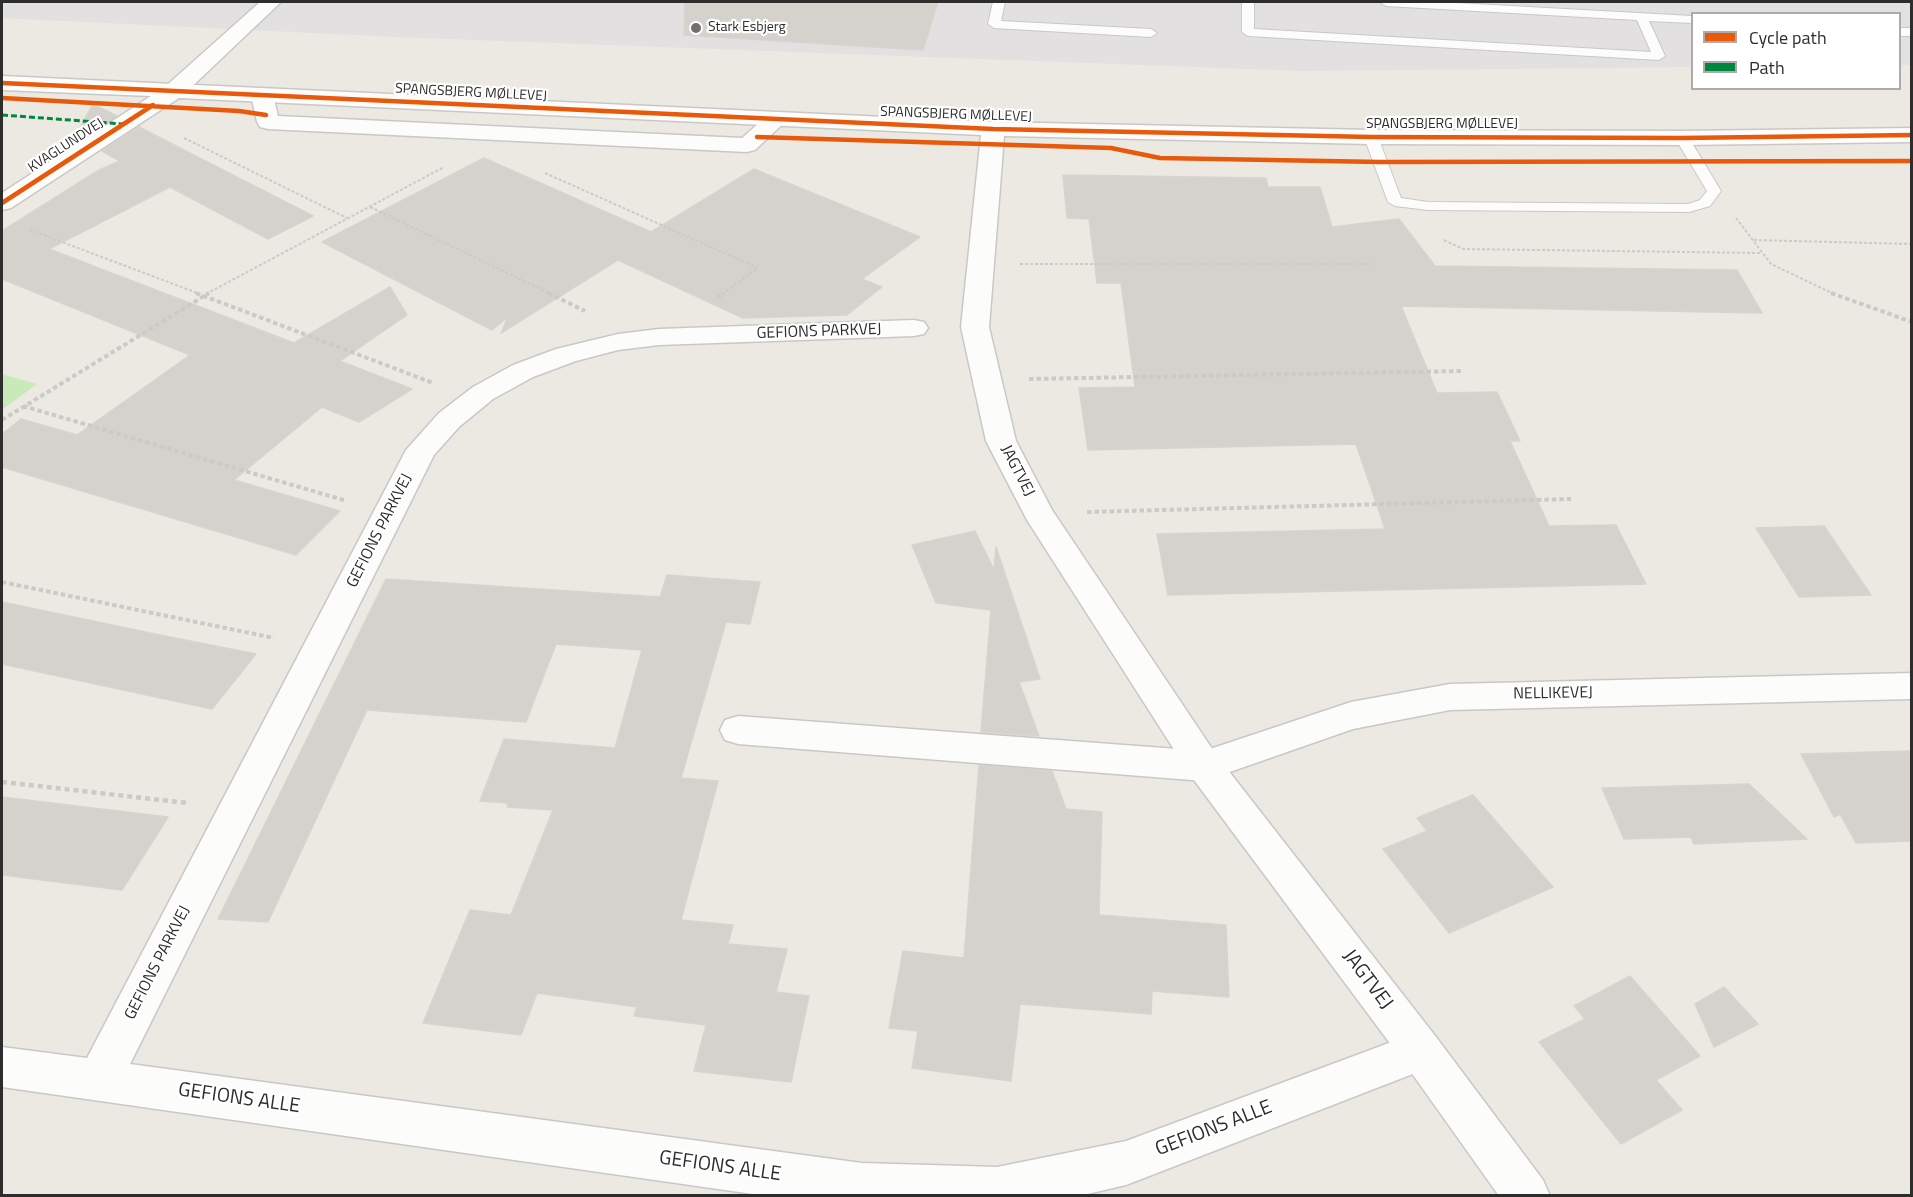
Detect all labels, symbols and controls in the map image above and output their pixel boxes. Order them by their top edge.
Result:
legend [1691,12,1901,90]
place label: Stark Esbjerg [708,20,786,36]
marker: Stark Esbjerg [689,21,703,35]
text: Cycle path [1749,24,1827,51]
text: Path [1749,54,1785,81]
street label: SPANGSBJERG MØLLEVEJ [395,81,547,105]
street label: SPANGSBJERG MØLLEVEJ [880,104,1032,126]
street label: KVAGLUNDVEJ [25,115,107,177]
street label: SPANGSBJERG MØLLEVEJ [1366,117,1518,133]
street label: GEFIONS PARKVEJ [756,320,882,344]
street label: JAGTVEJ [996,442,1038,500]
street label: GEFIONS PARKVEJ [343,471,417,591]
street label: NELLIKEVEJ [1513,684,1593,704]
street label: GEFIONS PARKVEJ [121,903,195,1023]
street label: JAGTVEJ [1337,945,1397,1015]
street label: GEFIONS ALLE [176,1079,302,1119]
street label: GEFIONS ALLE [1152,1096,1276,1162]
street label: GEFIONS ALLE [657,1147,783,1187]

